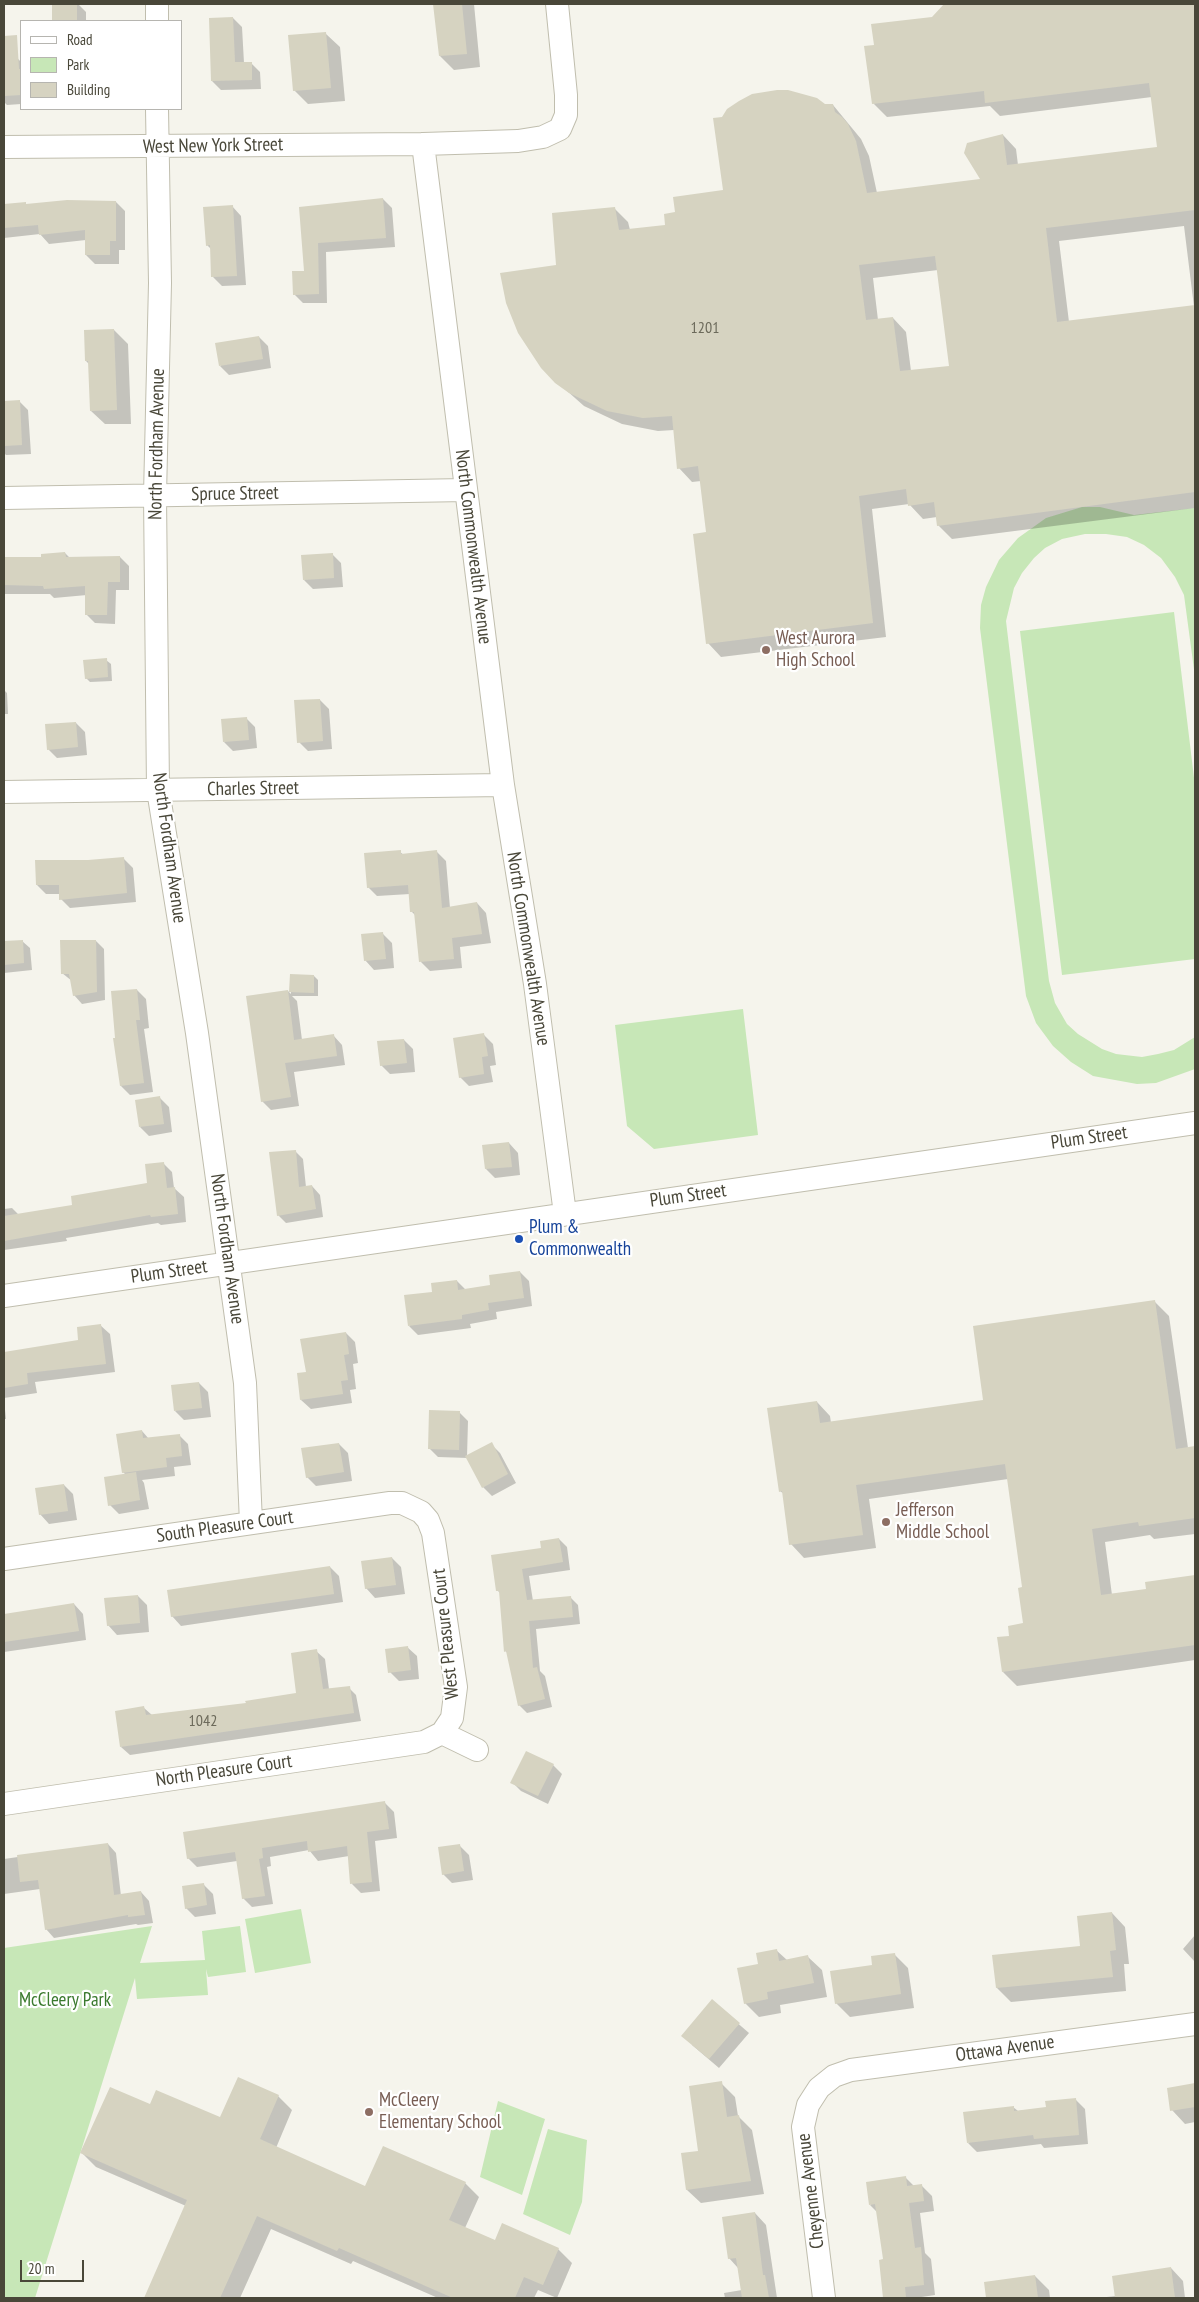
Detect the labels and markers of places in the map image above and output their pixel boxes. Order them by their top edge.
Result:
place label: West Aurora High School [776,628,855,672]
marker: West Aurora High School [760,644,772,656]
place label: Plum & Commonwealth [529,1217,631,1261]
marker: Plum & Commonwealth [513,1233,525,1245]
place label: Jefferson Middle School [896,1500,989,1544]
marker: Jefferson Middle School [880,1516,892,1528]
place label: McCleery Elementary School [379,2090,501,2134]
marker: McCleery Elementary School [363,2106,375,2118]

